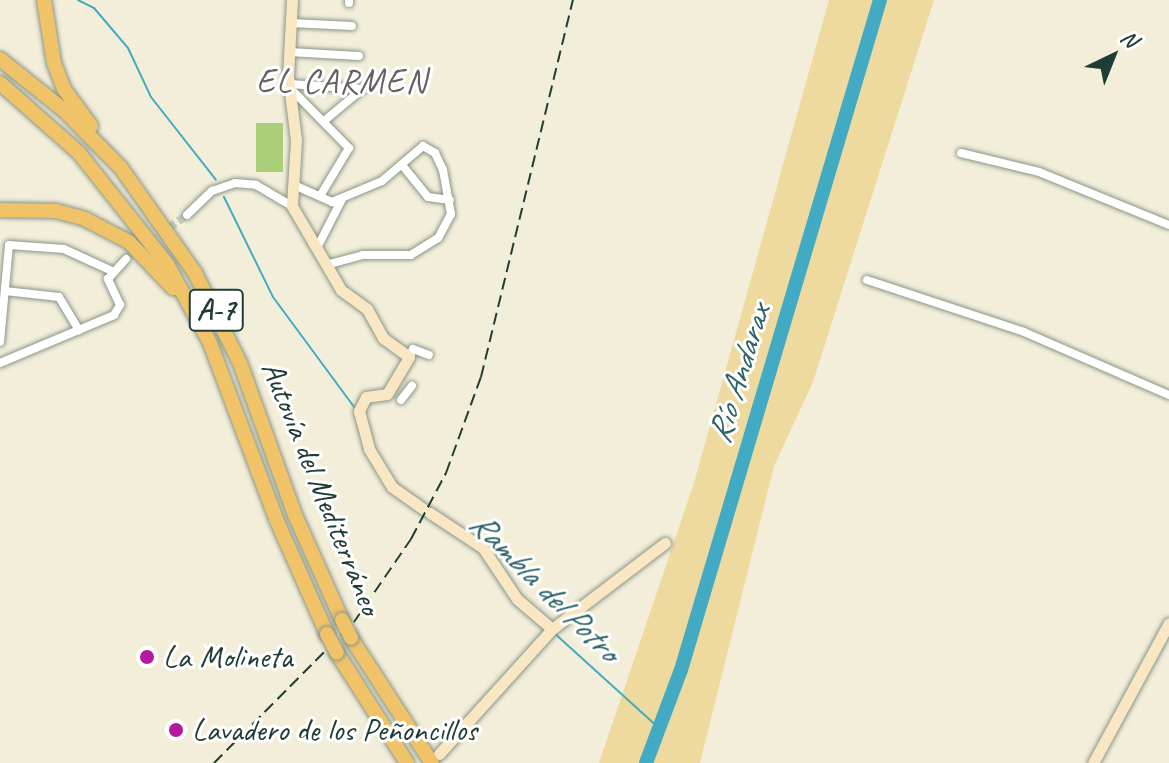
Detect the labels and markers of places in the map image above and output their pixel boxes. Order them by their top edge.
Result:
place label: La Molineta [163,638,293,676]
marker: La Molineta [138,648,156,666]
place label: Lavadero de los Peñoncillos [192,711,477,749]
marker: Lavadero de los Peñoncillos [167,721,185,739]

